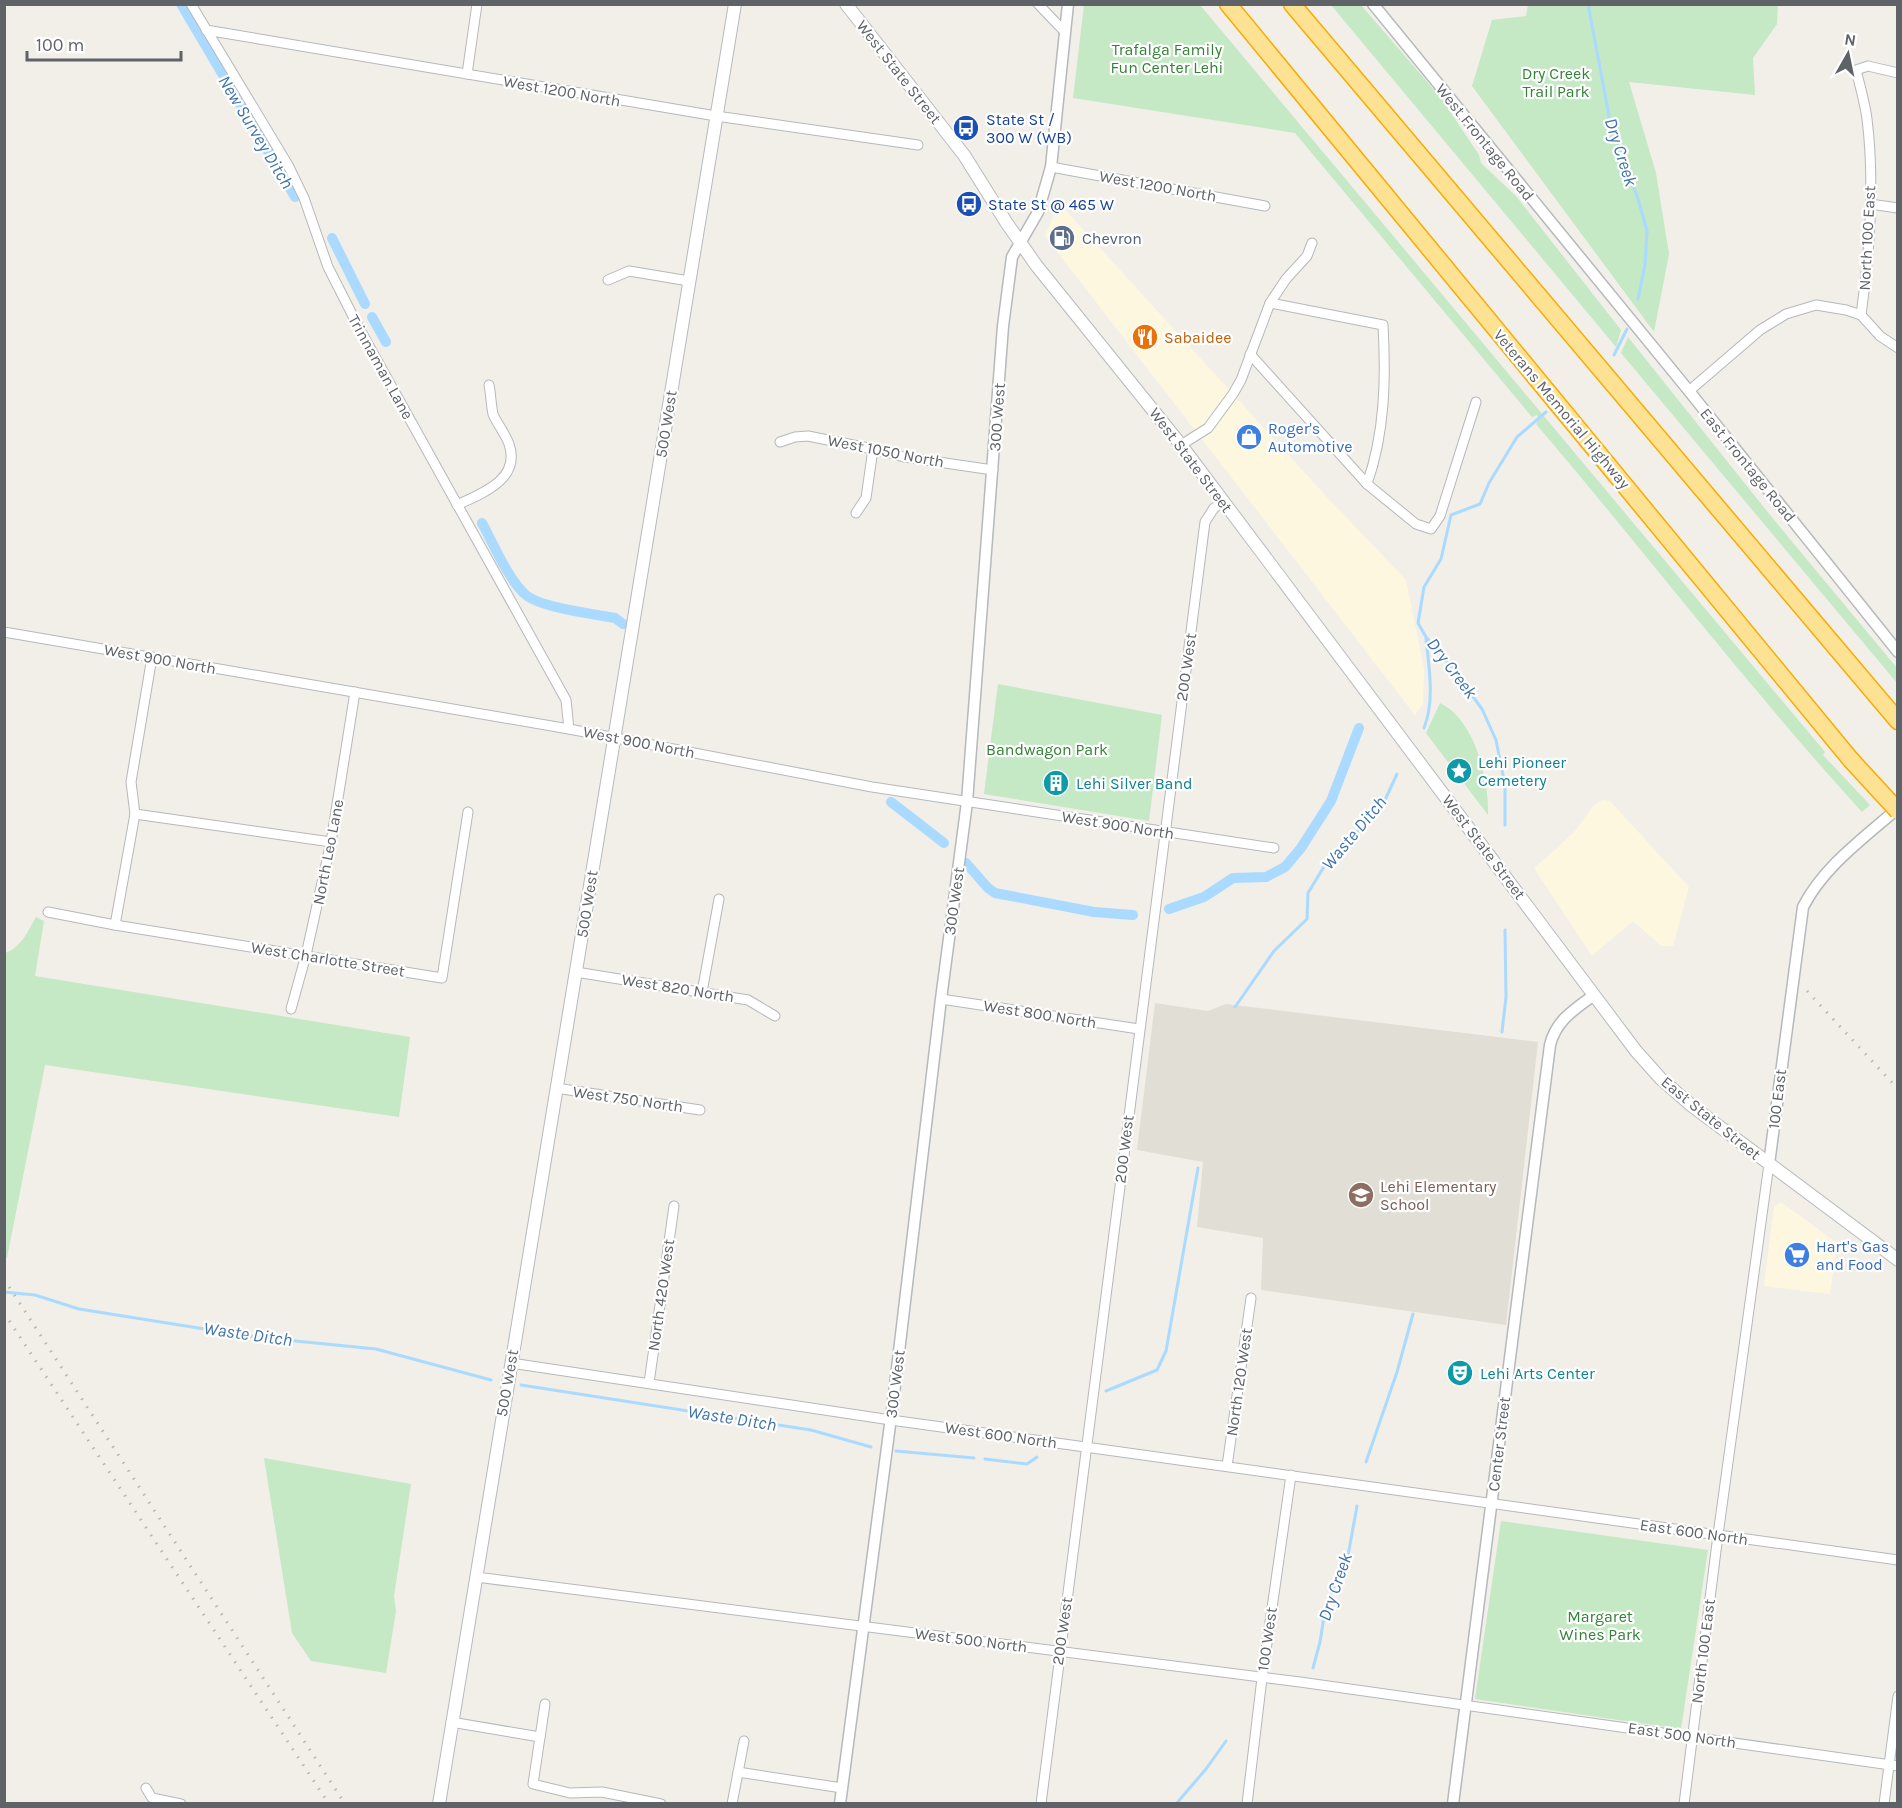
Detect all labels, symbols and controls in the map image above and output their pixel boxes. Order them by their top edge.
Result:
street label: West State Street [853,16,945,128]
scale bar [27,24,182,62]
north arrow [1818,24,1878,84]
text: N [1843,29,1857,50]
text: 100 m [36,34,84,56]
park label: Trafalga Family Fun Center Lehi [1111,40,1223,77]
park label: Dry Creek Trail Park [1522,64,1590,101]
water label: New Survey Ditch [213,71,299,193]
street label: West 1200 North [502,71,622,111]
street label: West Frontage Road [1432,79,1538,205]
place label: State St / 300 W (WB) [986,110,1072,147]
bus stop icon: State St / 300 W (WB) [951,113,981,143]
water label: Dry Creek [1600,115,1643,190]
street label: West 1200 North [1098,166,1218,206]
street label: North 100 East [1855,185,1879,291]
bus stop icon: State St @ 465 W [954,189,984,219]
place label: State St @ 465 W [988,195,1115,214]
fuel station icon: Chevron [1047,223,1077,253]
place label: Chevron [1082,229,1142,248]
street label: Trinnaman Lane [344,311,418,423]
restaurant icon: Sabaidee [1130,322,1160,352]
street label: Veterans Memorial Highway [1490,325,1635,493]
place label: Sabaidee [1164,328,1231,347]
street label: 300 West [985,382,1009,452]
street label: 500 West [651,389,681,459]
street label: West State Street [1145,404,1237,516]
street label: East Frontage Road [1696,404,1800,526]
place label: Roger's Automotive [1268,419,1352,456]
shop icon: Roger's Automotive [1234,422,1264,452]
street label: West 1050 North [826,430,946,472]
street label: 200 West [1172,632,1200,702]
water label: Dry Creek [1422,633,1483,703]
street label: West 900 North [102,640,218,678]
street label: West 900 North [582,722,696,762]
park label: Bandwagon Park [986,740,1108,759]
place label: Lehi Pioneer Cemetery [1478,753,1566,790]
place icon: Lehi Pioneer Cemetery [1444,756,1474,786]
building icon: Lehi Silver Band [1041,768,1071,798]
place label: Lehi Silver Band [1076,774,1193,793]
street label: West State Street [1438,791,1530,903]
water label: Waste Ditch [1317,792,1391,874]
street label: North Leo Lane [308,798,348,906]
street label: West 900 North [1060,807,1176,843]
street label: 300 West [940,866,968,936]
street label: 500 West [572,869,602,939]
street label: West Charlotte Street [250,937,406,981]
street label: West 820 North [620,970,736,1006]
street label: West 800 North [982,996,1098,1032]
street label: 100 East [1764,1068,1790,1130]
street label: East State Street [1657,1072,1765,1164]
street label: West 750 North [572,1082,684,1116]
street label: 200 West [1110,1114,1138,1184]
place label: Lehi Elementary School [1380,1177,1497,1214]
school or university icon: Lehi Elementary School [1346,1180,1376,1210]
place label: Hart's Gas and Food [1816,1237,1889,1274]
street label: North 420 West [644,1238,678,1352]
supermarket icon: Hart's Gas and Food [1782,1240,1812,1270]
water label: Waste Ditch [202,1317,294,1351]
street label: North 120 West [1222,1327,1256,1437]
street label: 500 West [492,1348,522,1418]
street label: 300 West [881,1349,909,1419]
theatre icon: Lehi Arts Center [1445,1358,1475,1388]
place label: Lehi Arts Center [1480,1364,1595,1383]
street label: Center Street [1484,1395,1514,1493]
water label: Waste Ditch [686,1400,778,1436]
street label: West 600 North [944,1418,1058,1452]
street label: East 600 North [1639,1515,1749,1549]
water label: Dry Creek [1313,1549,1357,1624]
street label: 200 West [1048,1596,1076,1666]
street label: North 100 East [1687,1598,1719,1704]
street label: 100 West [1253,1606,1281,1672]
park label: Margaret Wines Park [1559,1607,1641,1644]
street label: West 500 North [914,1624,1028,1656]
street label: East 500 North [1627,1718,1737,1752]

